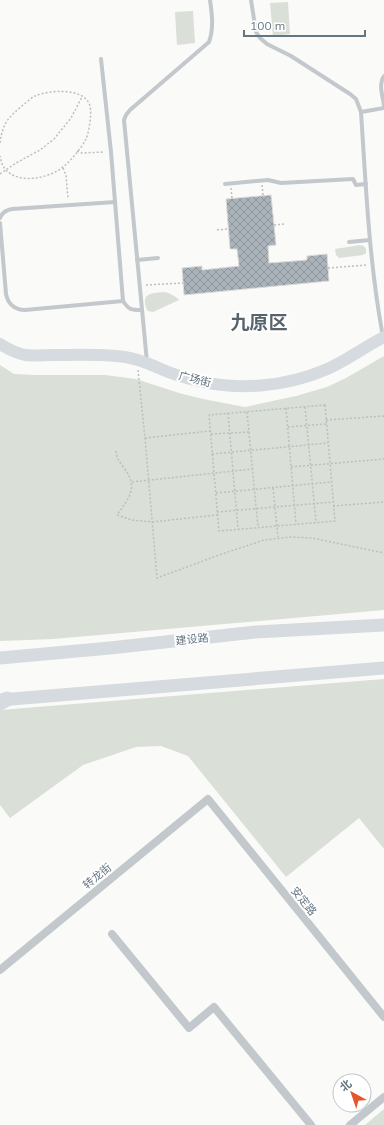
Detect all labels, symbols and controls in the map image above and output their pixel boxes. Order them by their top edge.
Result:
scale bar [244,12,365,38]
text: 100 m [250,18,285,33]
district label: 九原区 [230,310,288,334]
street label: 广场街 [177,368,213,390]
street label: 建设路 [175,630,209,648]
street label: 转龙街 [80,860,114,892]
street label: 安定路 [288,884,320,918]
north arrow [332,1073,372,1113]
text: 北 [337,1076,354,1094]

